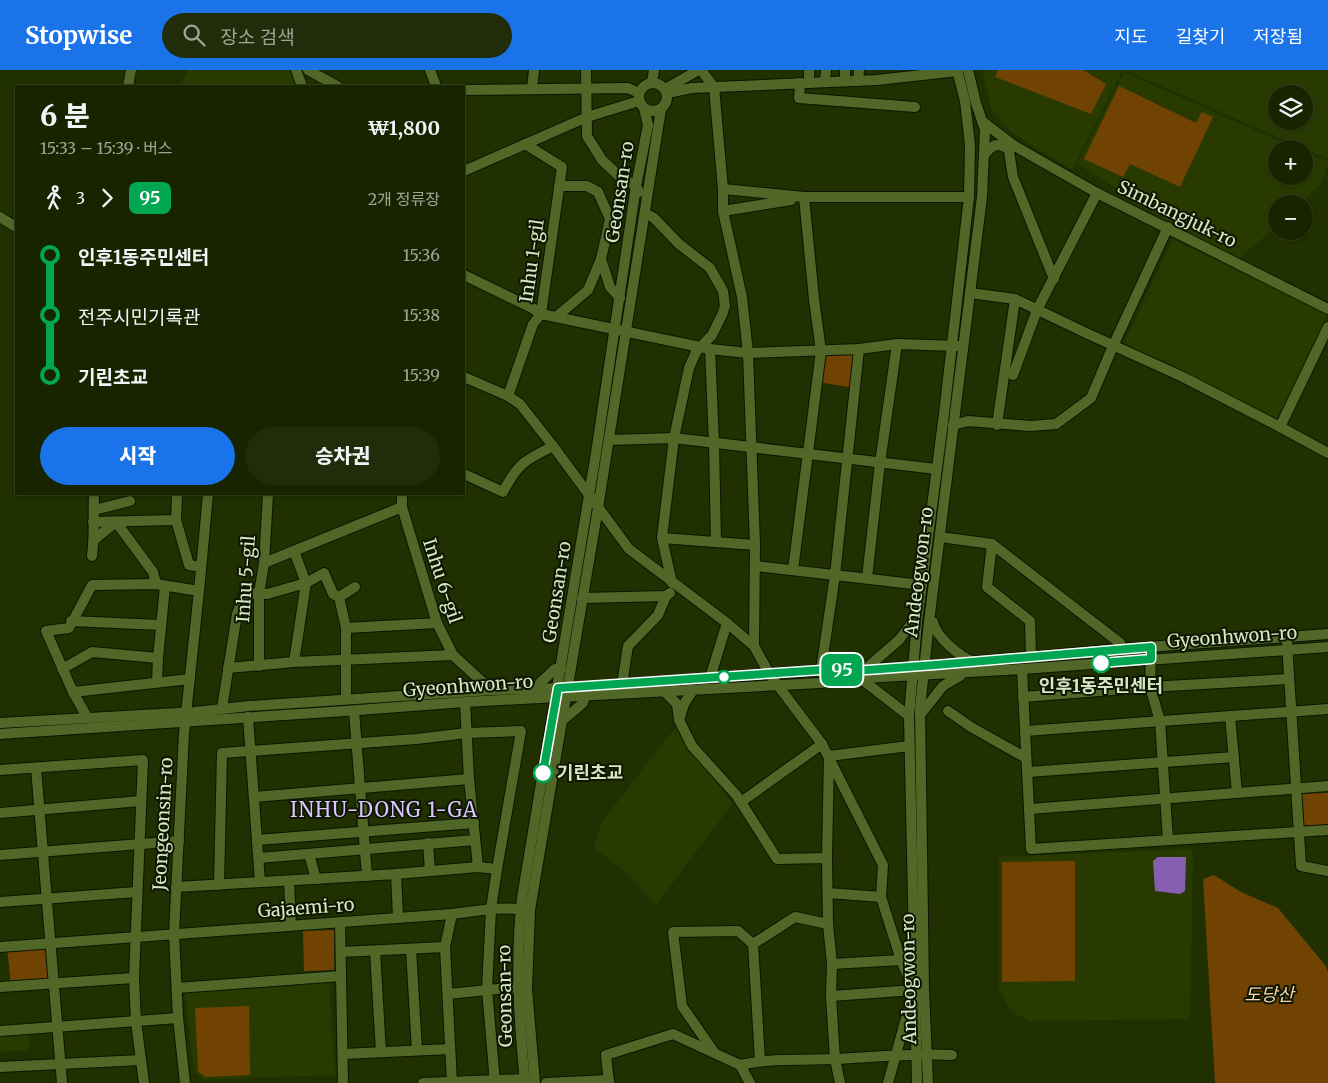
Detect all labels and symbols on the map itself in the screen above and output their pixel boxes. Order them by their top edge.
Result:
street label: Geonsan-ro [600,140,639,244]
street label: Simbangjuk-ro [1114,175,1241,252]
street label: Inhu 1-gil [514,217,549,304]
street label: Andeogwon-ro [899,506,938,639]
street label: Inhu 5-gil [231,534,260,623]
street label: Inhu 6-gil [418,536,467,627]
street label: Geonsan-ro [537,540,576,644]
street label: Gyeonhwon-ro [1166,620,1298,653]
marker: 인후1동주민센터 [1091,653,1111,673]
line badge: 95 [820,654,864,686]
street label: Gyeonhwon-ro [402,669,534,702]
unlabelled marker [717,670,731,684]
place label: 인후1동주민센터 [1039,674,1163,697]
street label: Jeongeonsin-ro [147,757,177,892]
place label: 기린초교 [557,761,623,784]
marker: 기린초교 [533,763,553,783]
district label: INHU-DONG 1-GA [290,797,478,822]
street label: Gajaemi-ro [257,893,355,922]
street label: Andeogwon-ro [896,913,921,1046]
street label: Geonsan-ro [492,945,517,1047]
park label: 도당산 [1244,983,1296,1006]

